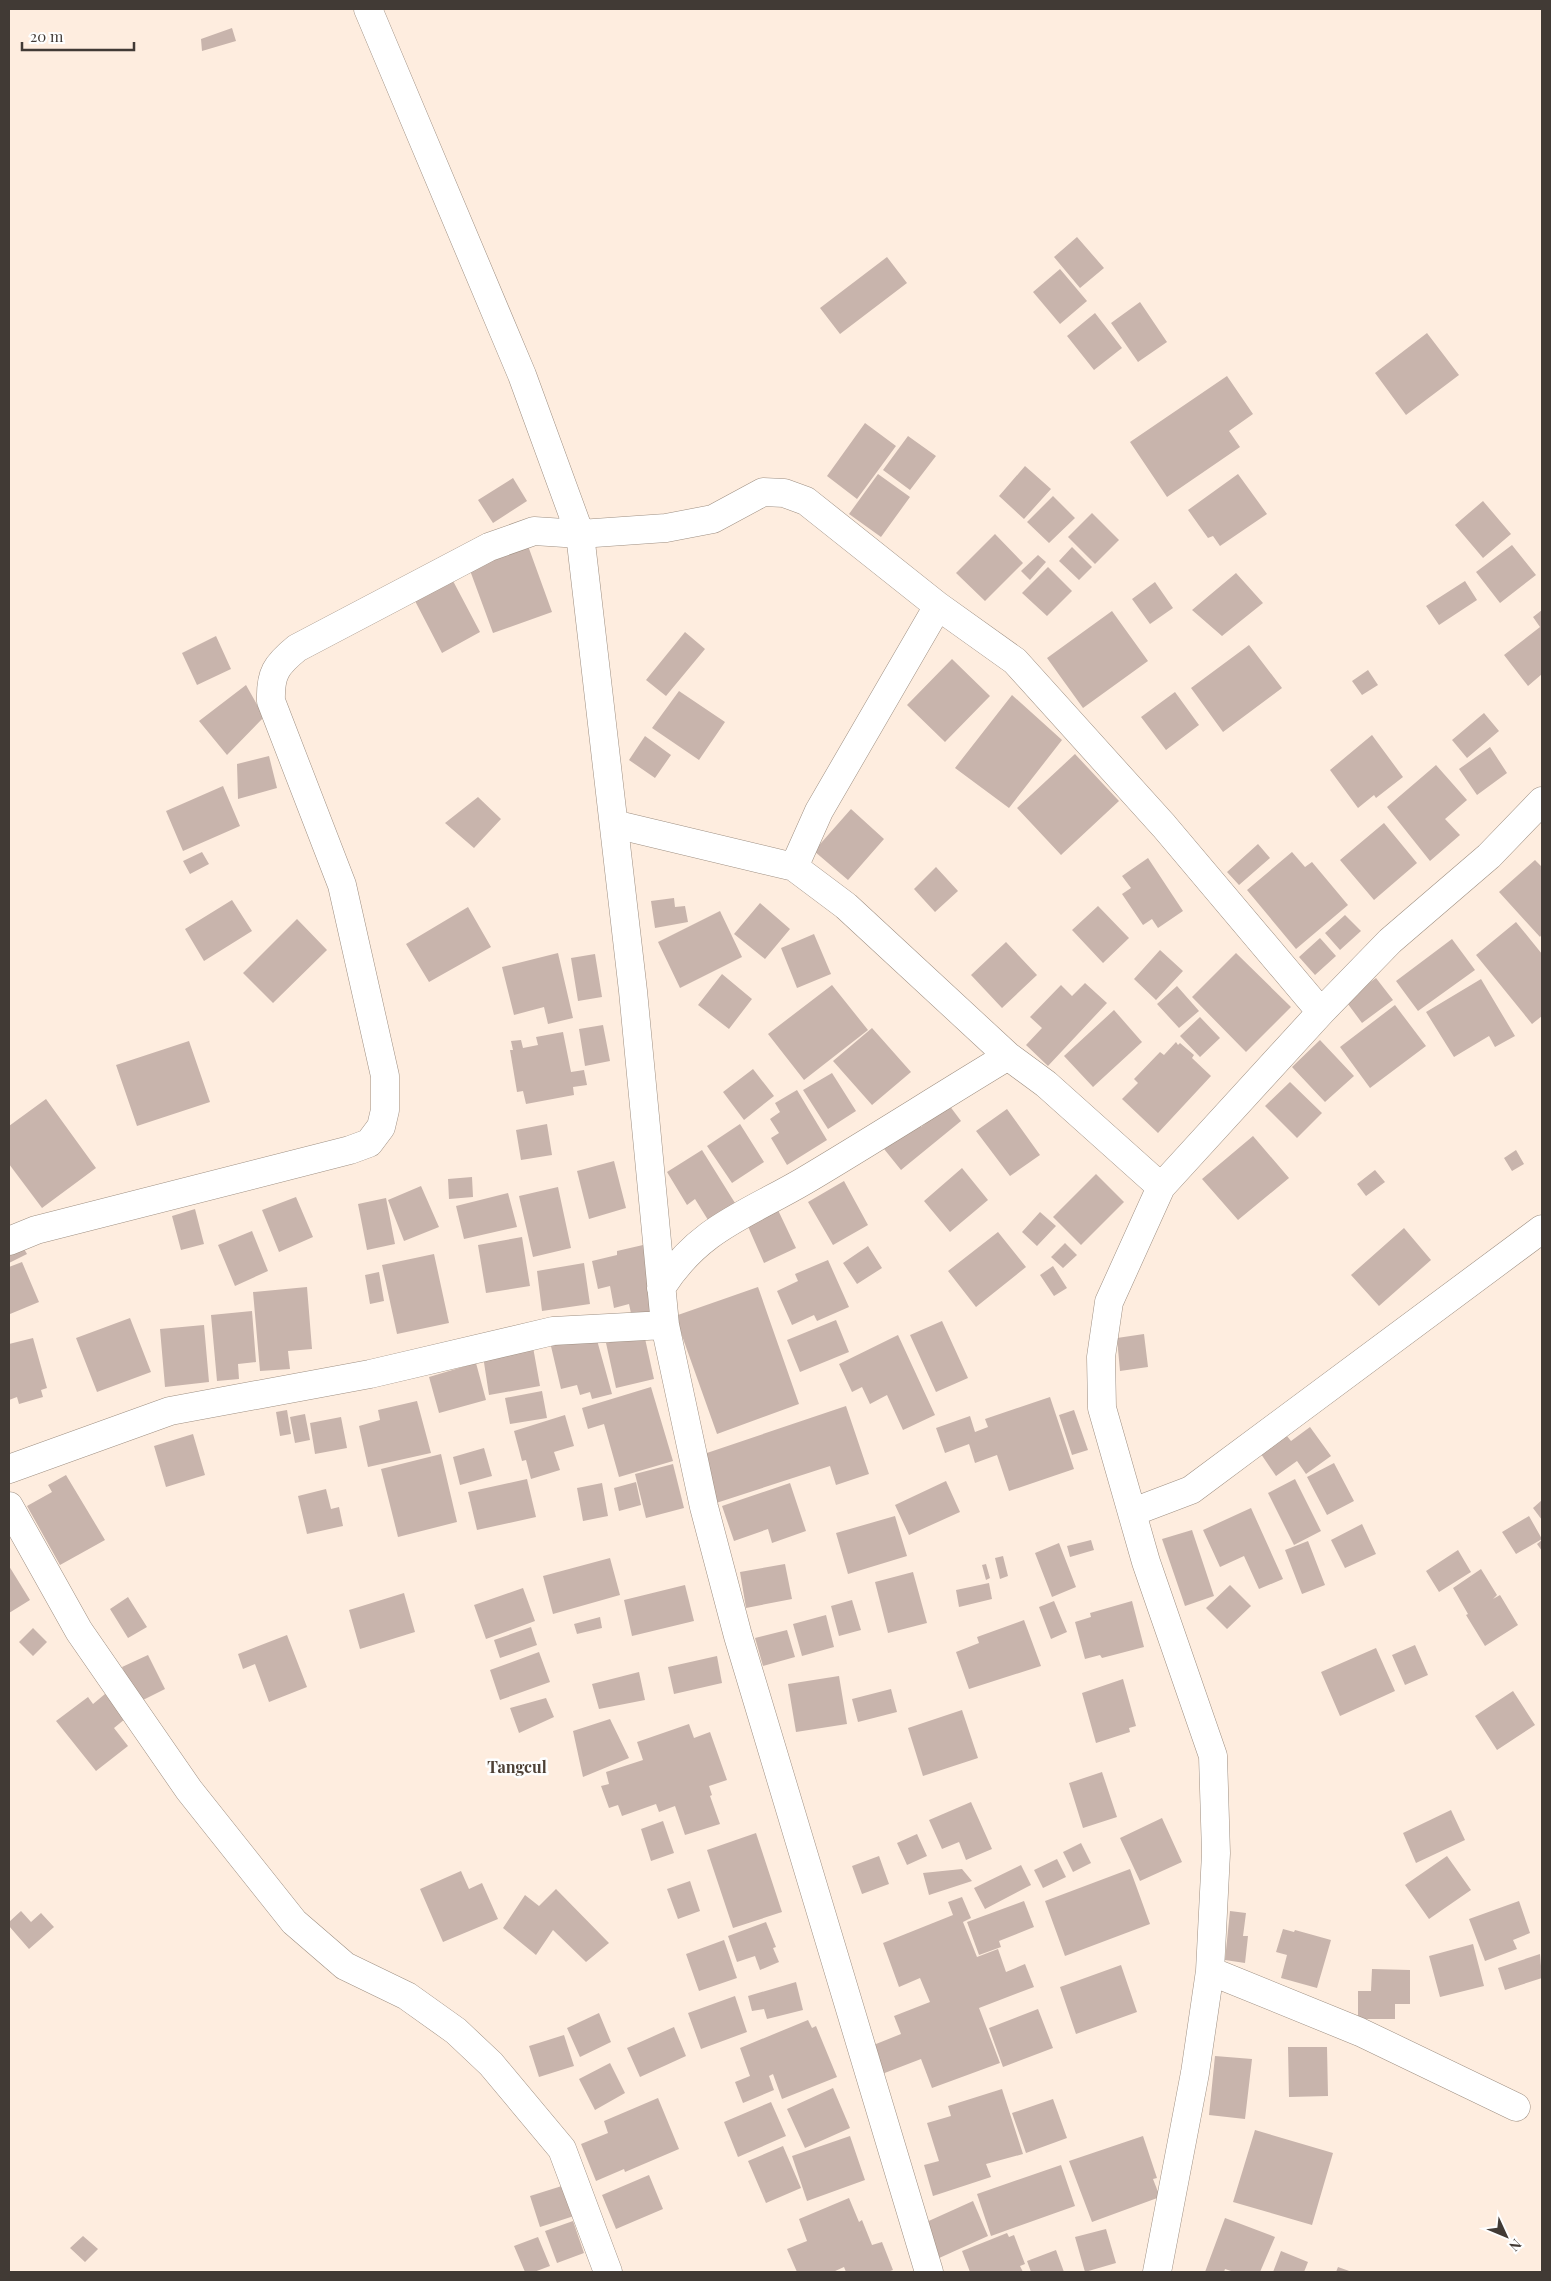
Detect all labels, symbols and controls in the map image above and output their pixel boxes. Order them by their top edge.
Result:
scale bar [22,20,135,52]
text: 20 m [30,26,64,46]
district label: Tangcul [487,1756,547,1777]
north arrow [1481,2211,1531,2261]
text: N [1505,2235,1526,2256]

